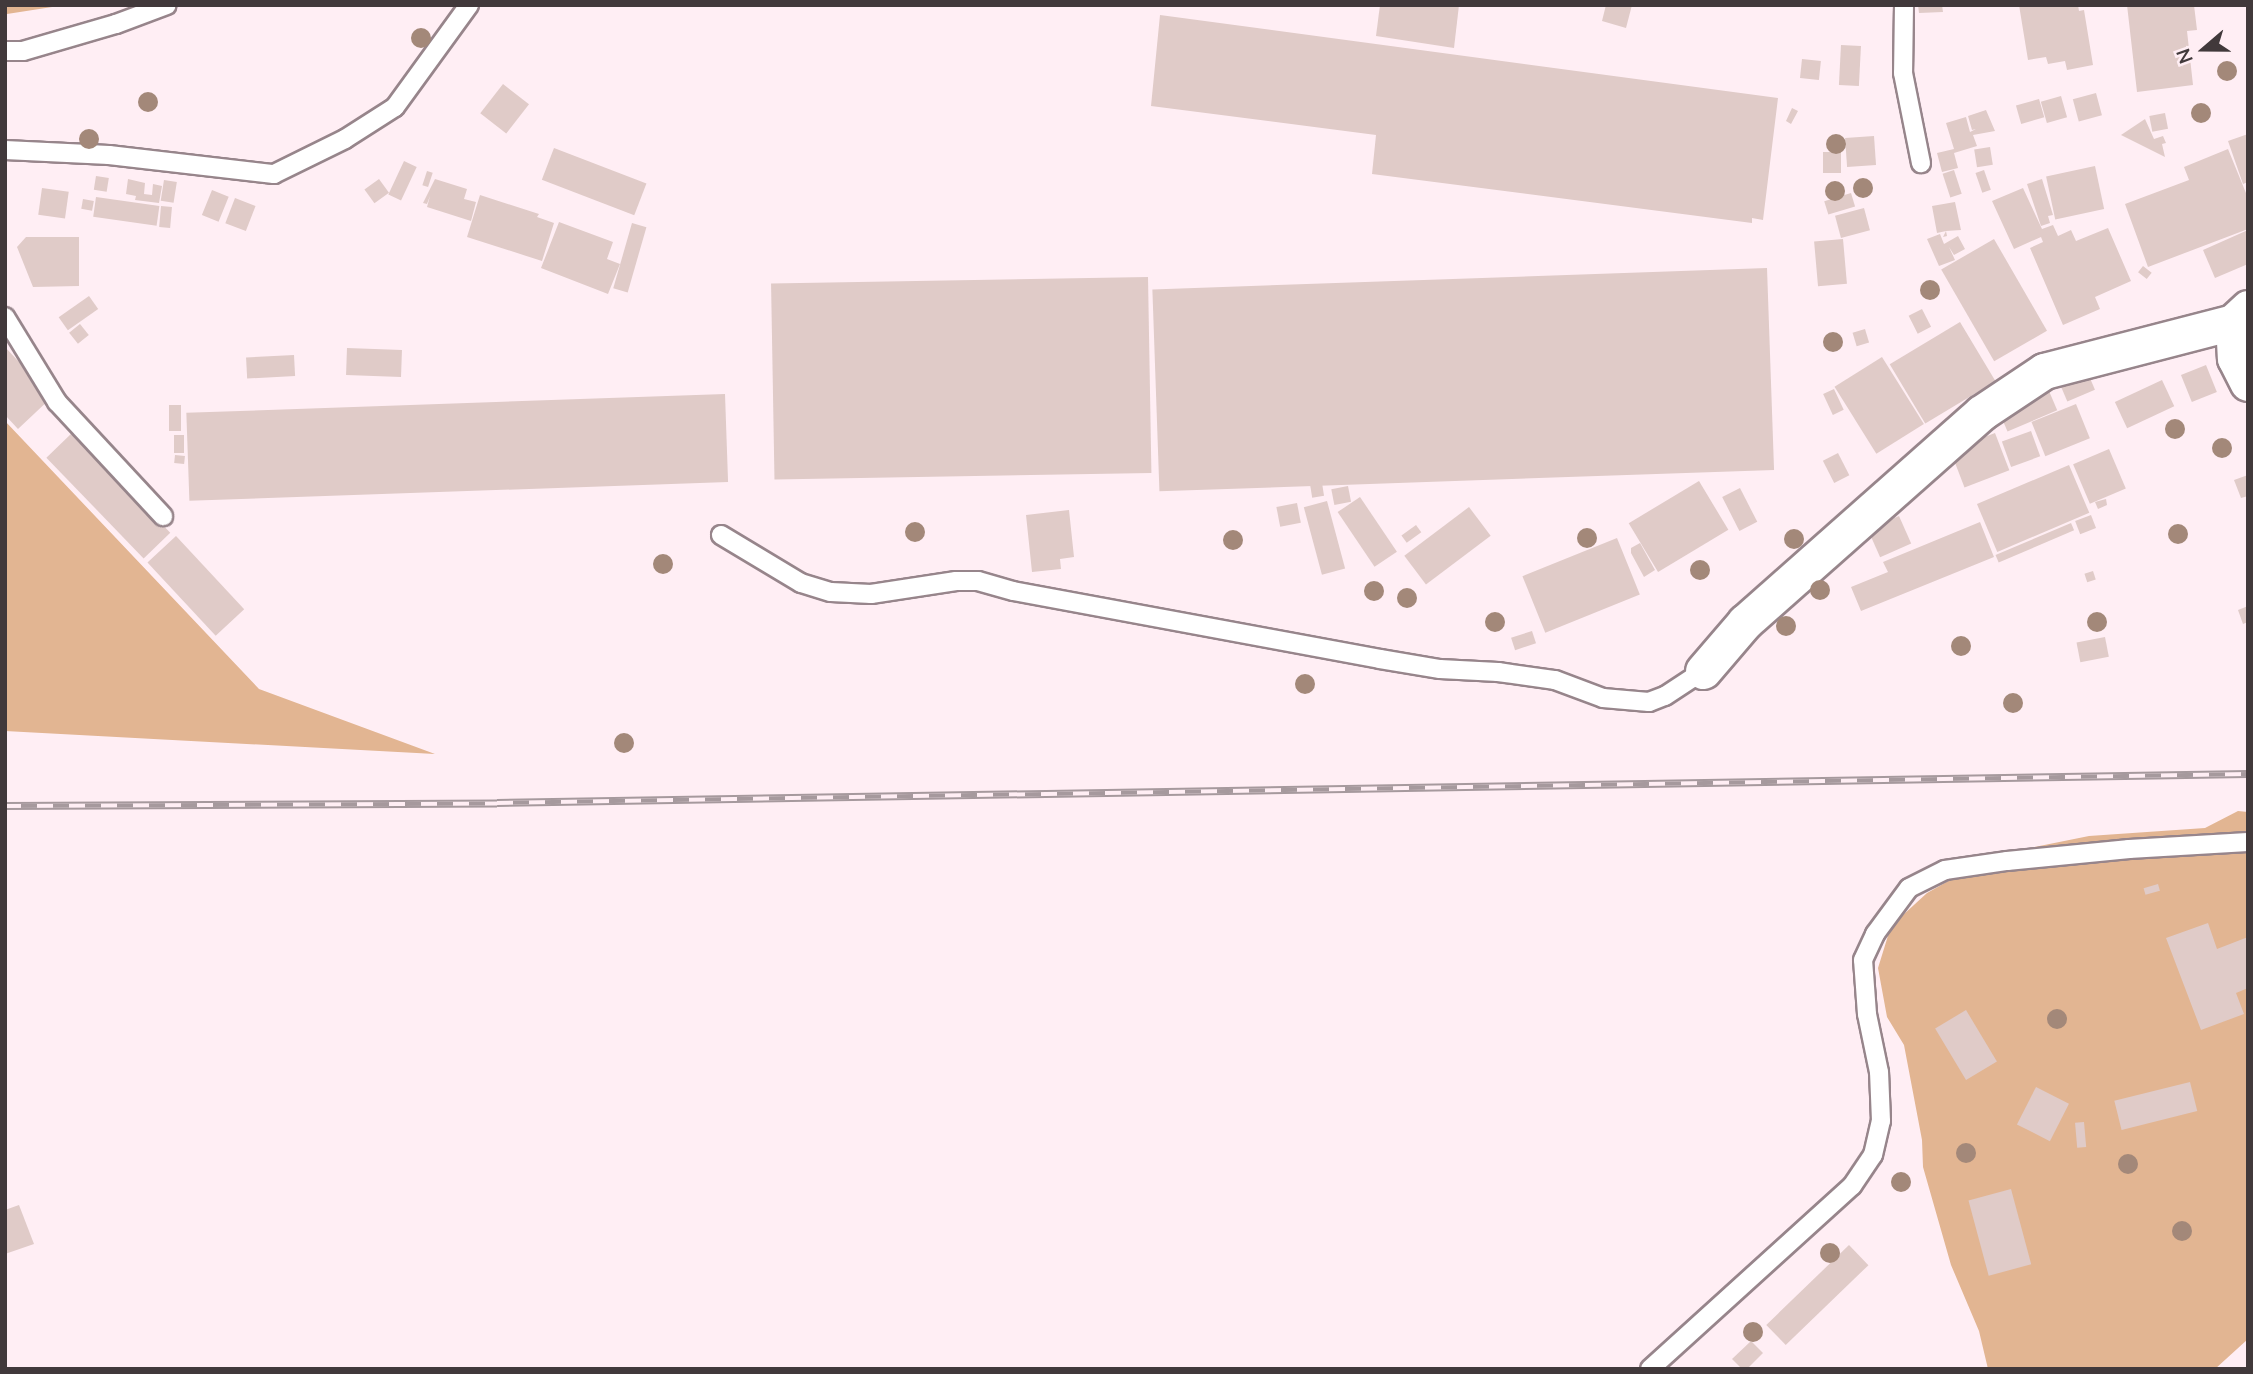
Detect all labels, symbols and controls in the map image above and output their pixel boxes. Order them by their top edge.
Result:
north arrow [2169,14,2239,84]
text: N [2171,45,2198,67]

